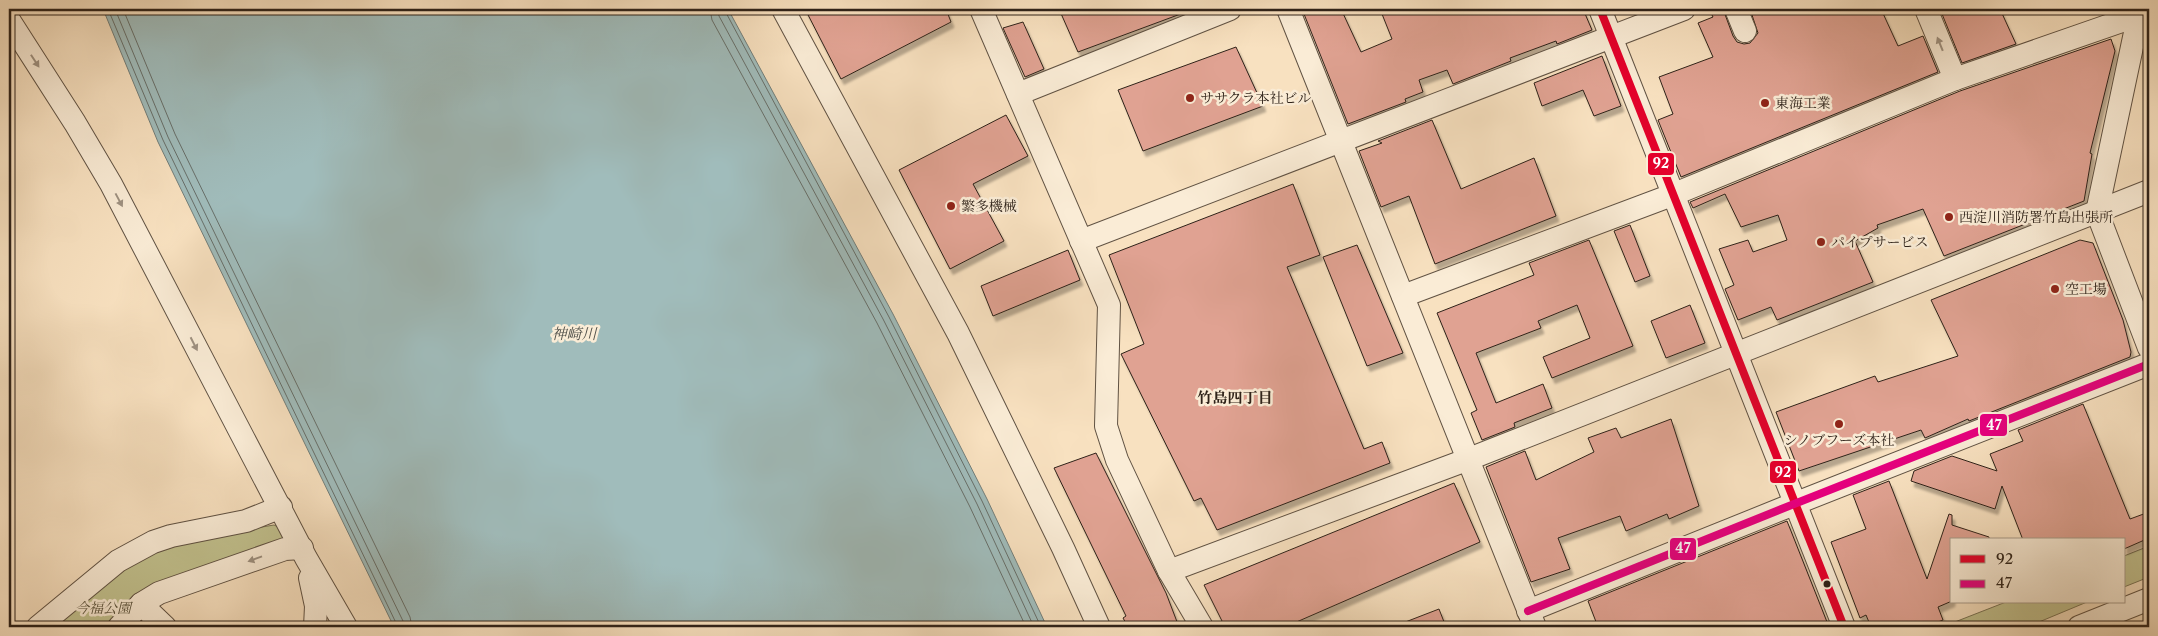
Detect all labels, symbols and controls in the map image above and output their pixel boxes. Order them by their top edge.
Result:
one-way arrow [1936,37,1944,51]
one-way arrow [30,55,40,68]
place label: ササクラ本社ビル [1200,89,1311,107]
marker: ササクラ本社ビル [1184,92,1196,104]
place label: 東海工業 [1775,94,1831,112]
marker: 東海工業 [1759,97,1771,109]
line badge: 92 [1647,152,1675,176]
text: 92 [1653,154,1669,172]
one-way arrow [115,193,124,207]
place label: 繁多機械 [961,197,1017,215]
marker: 繁多機械 [945,200,957,212]
place label: 西淀川消防署竹島出張所 [1959,208,2113,226]
marker: 西淀川消防署竹島出張所 [1943,211,1955,223]
place label: パイプサービス [1831,233,1929,251]
marker: パイプサービス [1815,236,1827,248]
place label: 空工場 [2065,280,2107,298]
marker: 空工場 [2049,283,2061,295]
water label: 神崎川 [551,324,598,343]
one-way arrow [190,337,198,351]
district label: 竹島四丁目 [1197,388,1273,407]
line badge: 47 [1979,413,2008,437]
text: 47 [1986,416,2002,434]
marker: シノブフーズ本社 [1833,418,1845,430]
place label: シノブフーズ本社 [1784,431,1894,449]
line badge: 92 [1769,460,1797,484]
text: 92 [1775,463,1791,481]
line badge: 47 [1669,537,1697,561]
legend [1950,538,2126,604]
text: 47 [1675,539,1691,557]
text: 92 [1996,549,2013,568]
one-way arrow [247,555,262,563]
text: 47 [1996,573,2013,592]
unlabelled marker [1822,579,1832,589]
park label: 今福公園 [75,599,133,617]

